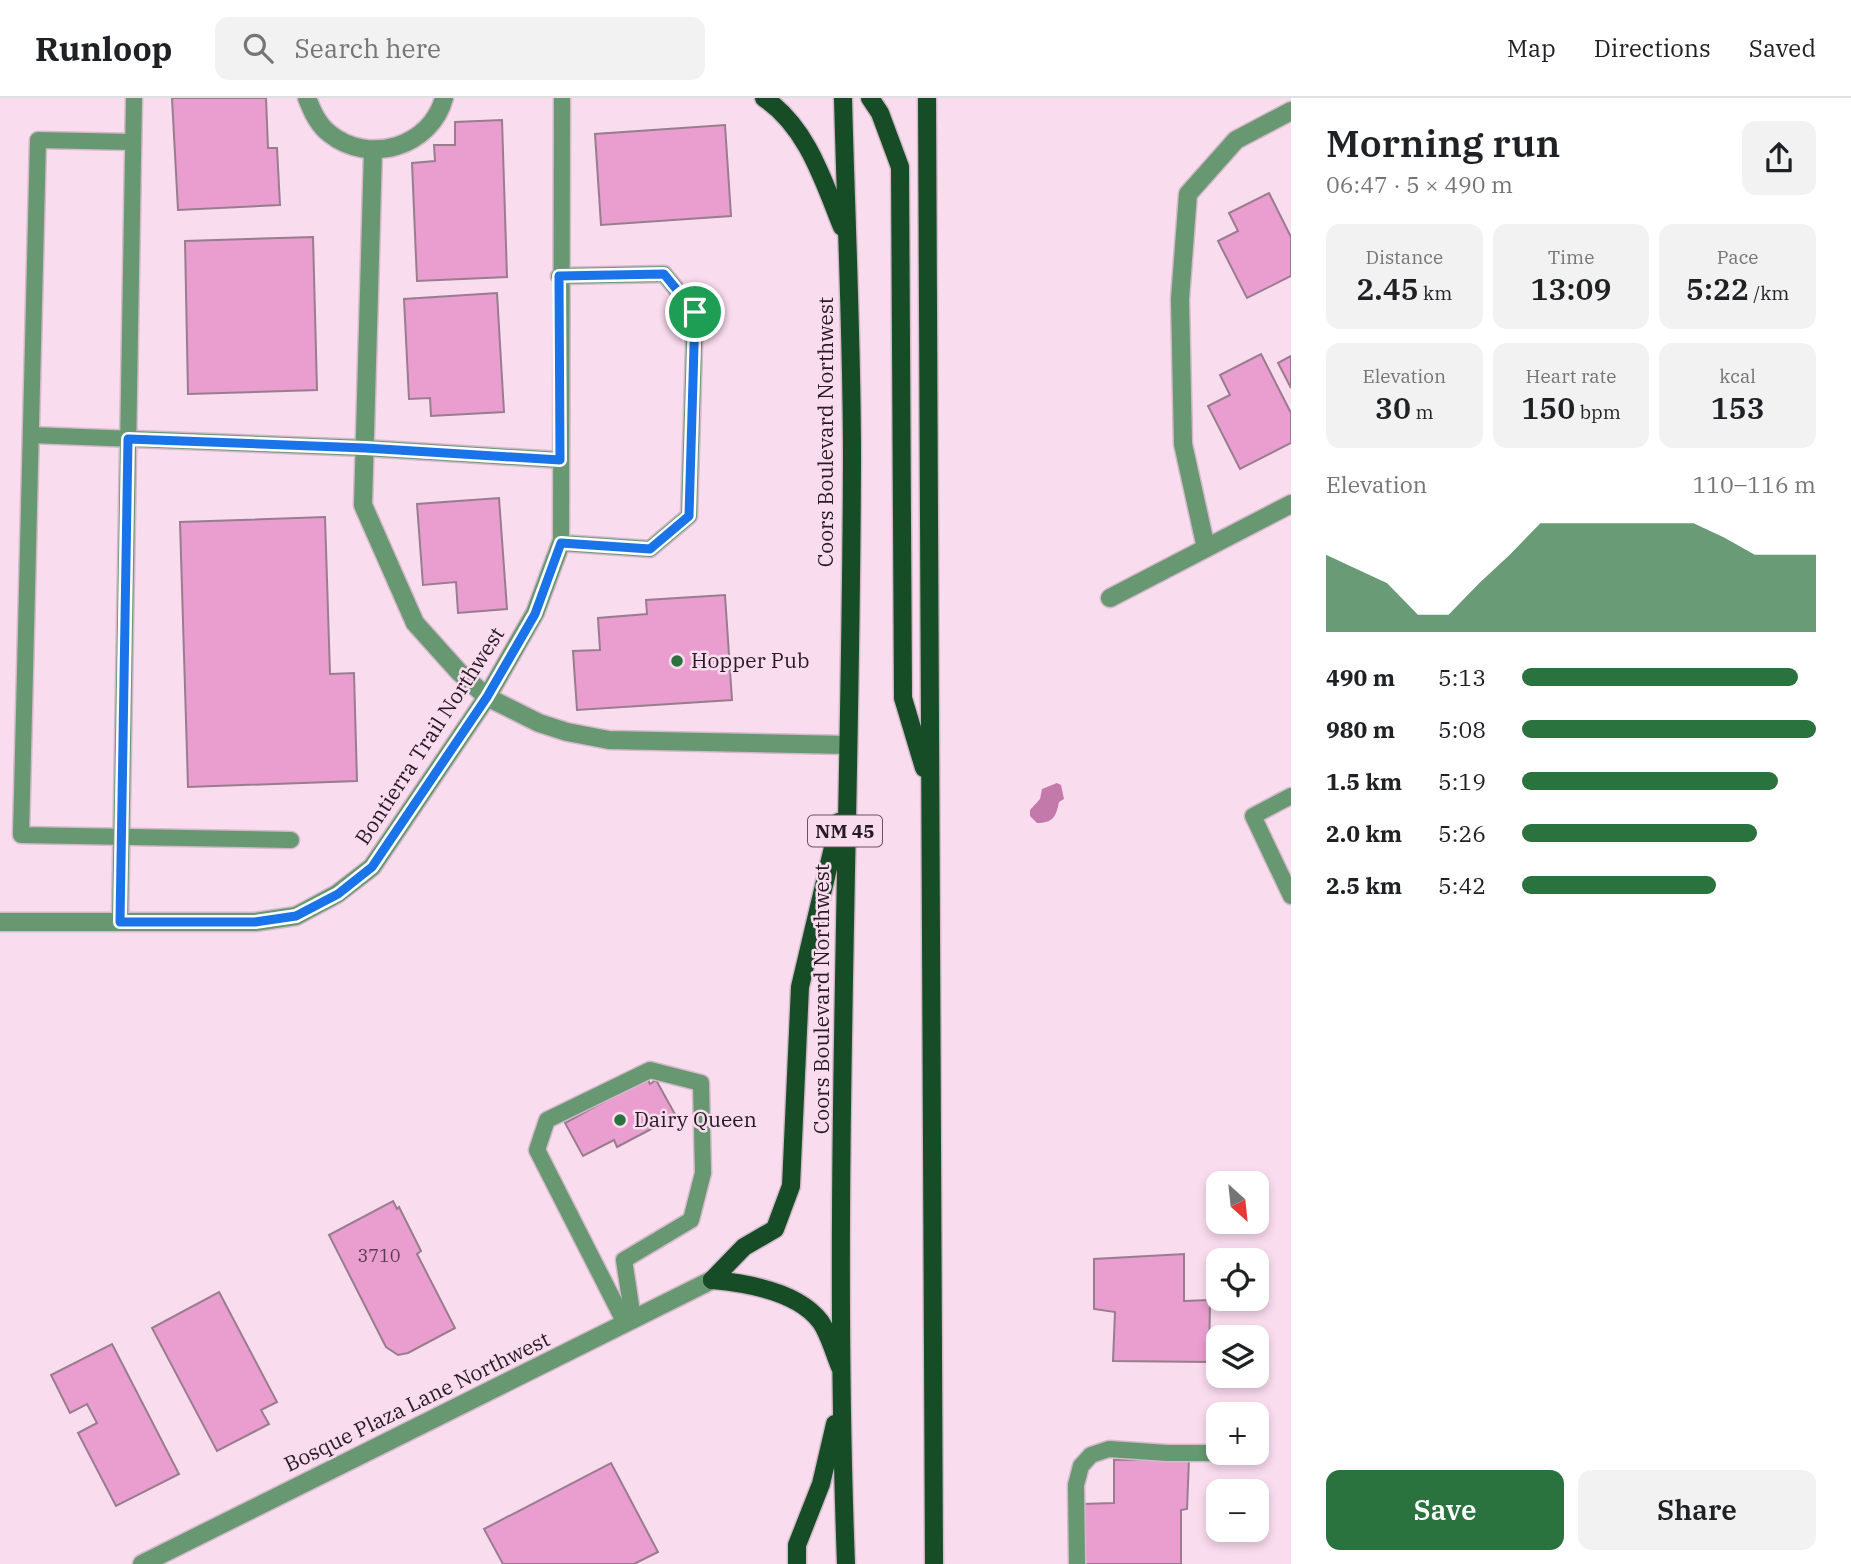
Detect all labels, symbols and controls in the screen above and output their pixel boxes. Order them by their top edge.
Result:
search box [215,17,705,80]
text: Runloop [35,27,173,70]
icon: search [239,29,277,67]
text: Search here [295,31,441,65]
text: Map [1507,32,1556,64]
text: Directions [1594,32,1711,64]
text: Saved [1749,32,1816,64]
text: Morning run [1326,118,1560,167]
button: share [1742,121,1816,195]
text: 06:47 · 5 × 490 m [1326,169,1513,199]
text: Distance [1366,245,1443,269]
text: Time [1548,245,1594,269]
text: Pace [1717,245,1759,269]
text: 2.45 [1356,269,1419,308]
text: 13:09 [1531,269,1611,308]
text: 5:22 [1686,269,1749,308]
text: km [1419,281,1452,305]
text: /km [1749,281,1789,305]
pin [665,282,725,342]
icon: arrive [676,293,714,331]
street label: Coors Boulevard Northwest [811,297,839,567]
text: Elevation [1362,364,1446,388]
text: Heart rate [1526,364,1616,388]
text: kcal [1719,364,1756,388]
text: 30 [1375,388,1411,427]
text: 150 [1521,388,1575,427]
text: 153 [1711,388,1765,427]
text: m [1411,400,1434,424]
text: bpm [1575,400,1621,424]
text: Elevation [1326,469,1427,499]
text: 110–116 m [1692,469,1816,499]
street label: Bontierra Trail Northwest [348,621,510,850]
place label: Hopper Pub [691,646,809,674]
marker: Hopper Pub [669,653,685,669]
text: 490 m [1326,662,1395,692]
text: 5:13 [1438,662,1486,692]
text: 980 m [1326,714,1395,744]
text: 5:08 [1438,714,1486,744]
text: 1.5 km [1326,766,1402,796]
text: 5:19 [1438,766,1486,796]
road number: NM 45 [808,816,882,846]
text: 2.0 km [1326,818,1402,848]
text: 5:26 [1438,818,1486,848]
street label: Coors Boulevard Northwest [807,864,835,1134]
text: 2.5 km [1326,870,1402,900]
text: 5:42 [1438,870,1486,900]
place label: Dairy Queen [634,1105,757,1133]
marker: Dairy Queen [612,1112,628,1128]
north arrow [1206,1171,1269,1234]
map controls [1206,1171,1269,1542]
house number: 3710 [357,1244,401,1267]
button: locate [1206,1248,1269,1311]
street label: Bosque Plaza Lane Northwest [279,1324,554,1478]
button: layers [1206,1325,1269,1388]
button: + [1206,1402,1269,1465]
button: Save [1326,1470,1564,1550]
button: Share [1578,1470,1816,1550]
button: − [1206,1479,1269,1542]

